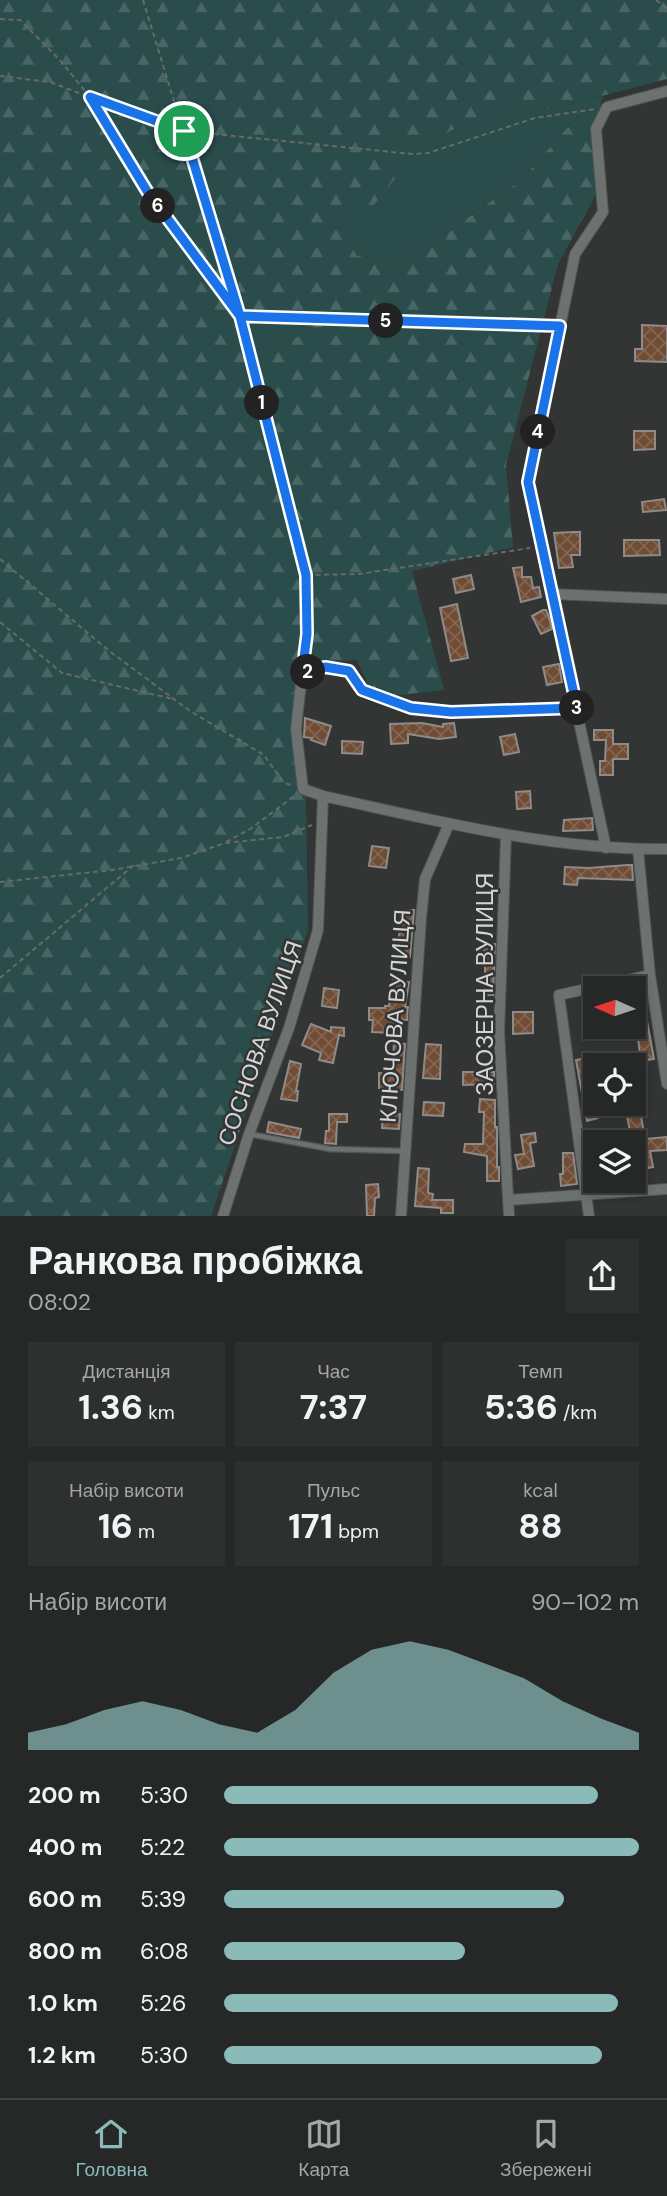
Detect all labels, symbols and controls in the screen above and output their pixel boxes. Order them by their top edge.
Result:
pin [154,101,214,161]
icon: arrive [165,112,203,150]
pin: 6 [140,188,176,224]
text: 6 [151,193,164,218]
pin: 5 [368,304,404,338]
text: 5 [380,308,391,333]
pin: 1 [244,386,280,420]
text: 1 [258,390,265,415]
pin: 4 [520,414,556,450]
text: 4 [531,419,544,444]
pin: 2 [290,654,326,690]
text: 2 [302,659,313,684]
pin: 3 [560,690,594,726]
text: 3 [571,695,582,720]
street label: ЗАОЗЕРНА ВУЛИЦЯ [470,873,500,1095]
street label: КЛЮЧОВА ВУЛИЦЯ [373,908,417,1124]
street label: СОСНОВА ВУЛИЦЯ [211,937,309,1149]
north arrow [583,976,646,1040]
map controls [583,976,646,1193]
button: locate [583,1053,646,1116]
button: layers [583,1130,646,1193]
text: Ранкова пробіжка [28,1236,362,1286]
button: share [565,1239,639,1313]
text: 08:02 [28,1287,91,1317]
text: Дистанція [83,1359,170,1384]
text: Час [317,1359,350,1384]
text: Темп [518,1359,563,1384]
text: 1.36 [78,1384,143,1430]
text: 7:37 [300,1384,367,1430]
text: 5:36 [484,1384,558,1430]
text: km [143,1400,175,1425]
text: /km [558,1400,597,1425]
text: Набір висоти [69,1478,184,1503]
text: Пульс [307,1478,360,1503]
text: kcal [523,1478,558,1503]
text: 16 [98,1503,133,1549]
text: 171 [288,1503,333,1549]
text: 88 [518,1503,563,1549]
text: m [133,1519,155,1544]
text: bpm [333,1519,379,1544]
text: Набір висоти [28,1587,167,1617]
text: 90–102 m [531,1587,639,1617]
text: 200 m [28,1780,101,1810]
text: 5:30 [140,1780,188,1810]
text: 400 m [28,1832,102,1862]
text: 5:22 [140,1832,185,1862]
text: 600 m [28,1884,102,1914]
text: 5:39 [140,1884,186,1914]
text: 800 m [28,1936,102,1966]
text: 6:08 [140,1936,189,1966]
text: 1.0 km [28,1988,98,2018]
text: 5:26 [140,1988,186,2018]
text: 1.2 km [28,2040,96,2070]
text: 5:30 [140,2040,188,2070]
tab: Головна [75,2115,148,2182]
tab: Карта [298,2115,349,2182]
tab: Збережені [500,2115,592,2182]

